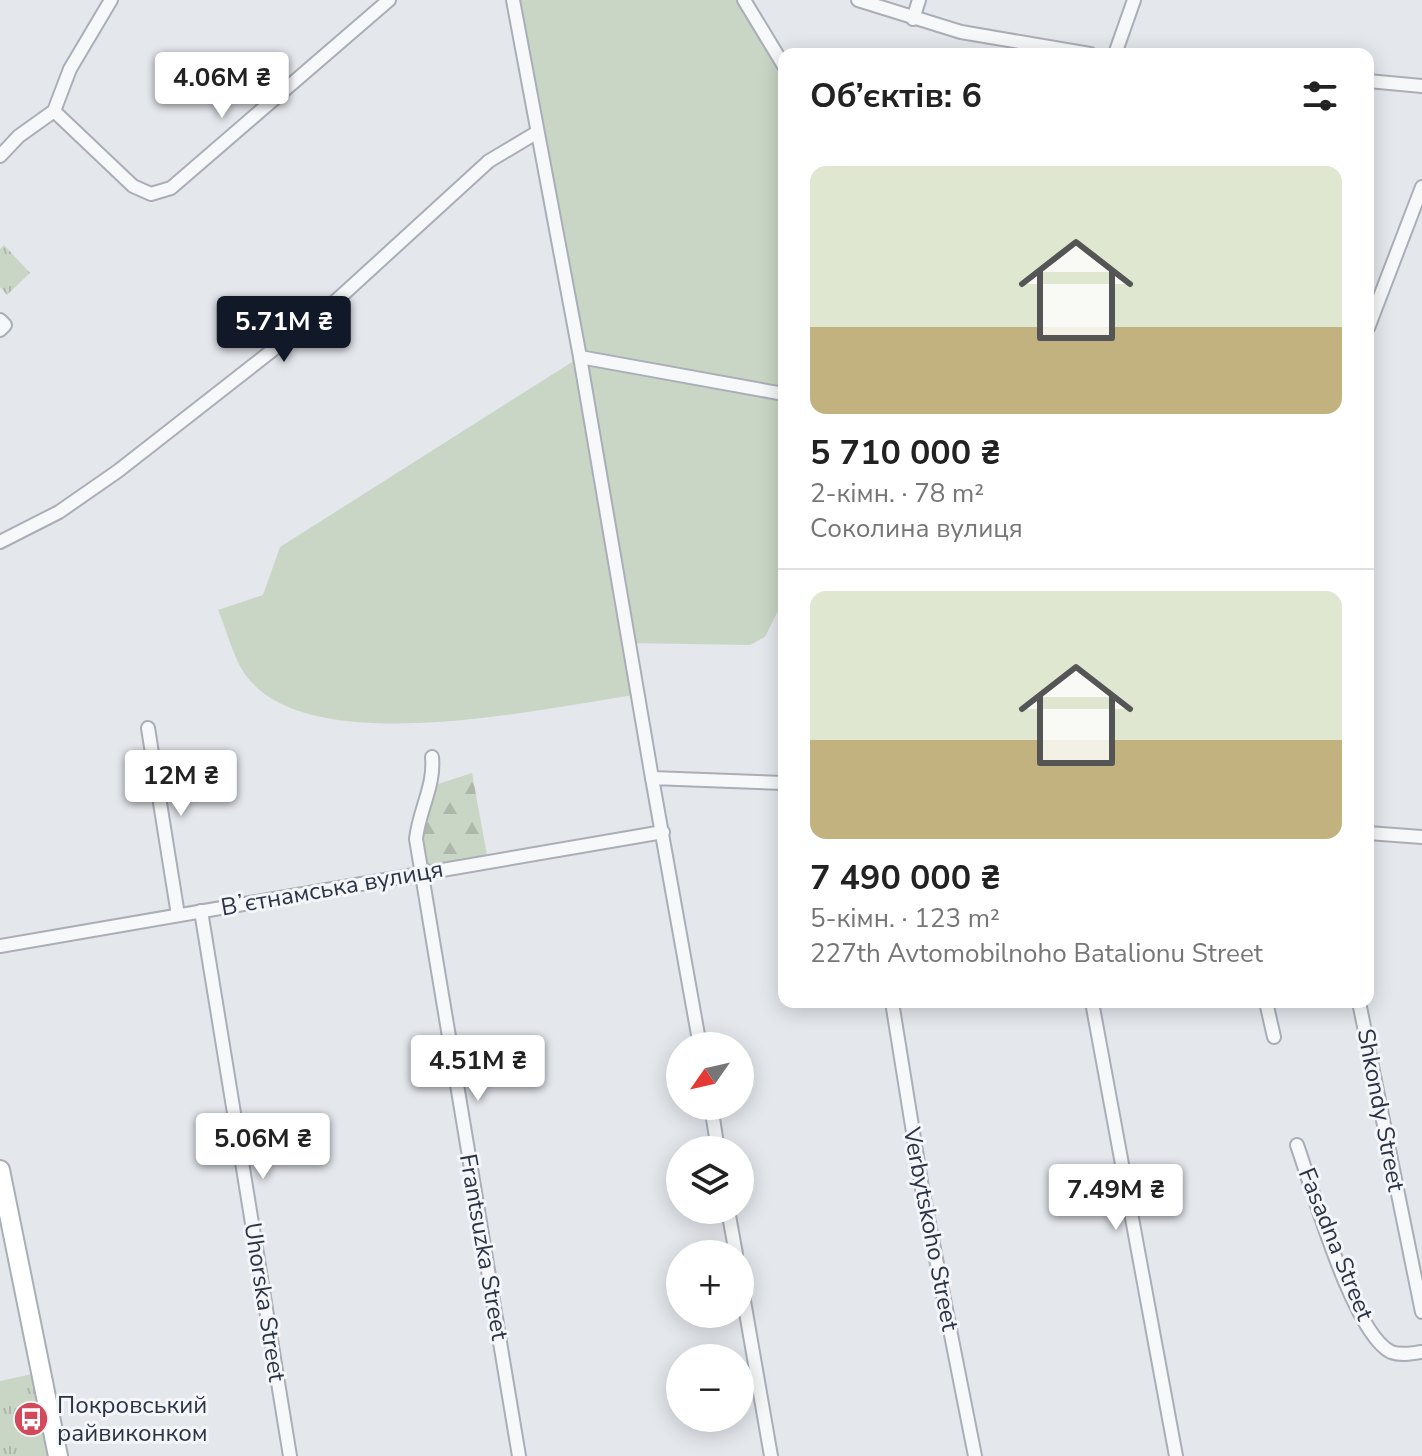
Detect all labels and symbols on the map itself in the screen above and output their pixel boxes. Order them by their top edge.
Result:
pin: 4.06M ₴ [148,52,296,120]
pin: 5.71M ₴ [210,296,358,364]
pin: 12M ₴ [125,750,237,818]
street label: Вʼєтнамська вулиця [218,853,446,923]
street label: Shkondy Street [1350,1026,1413,1195]
north arrow [666,1032,754,1120]
pin: 4.51M ₴ [404,1035,552,1103]
pin: 5.06M ₴ [189,1113,337,1181]
street label: Verbytskoho Street [895,1124,967,1334]
street label: Frantsuzka Street [452,1151,516,1343]
street label: Fasadna Street [1291,1163,1381,1325]
pin: 7.49M ₴ [1042,1164,1190,1232]
street label: Uhorska Street [237,1220,293,1384]
place label: Покровський райвиконком [57,1389,208,1449]
bus stop icon: Покровський райвиконком [12,1400,50,1438]

